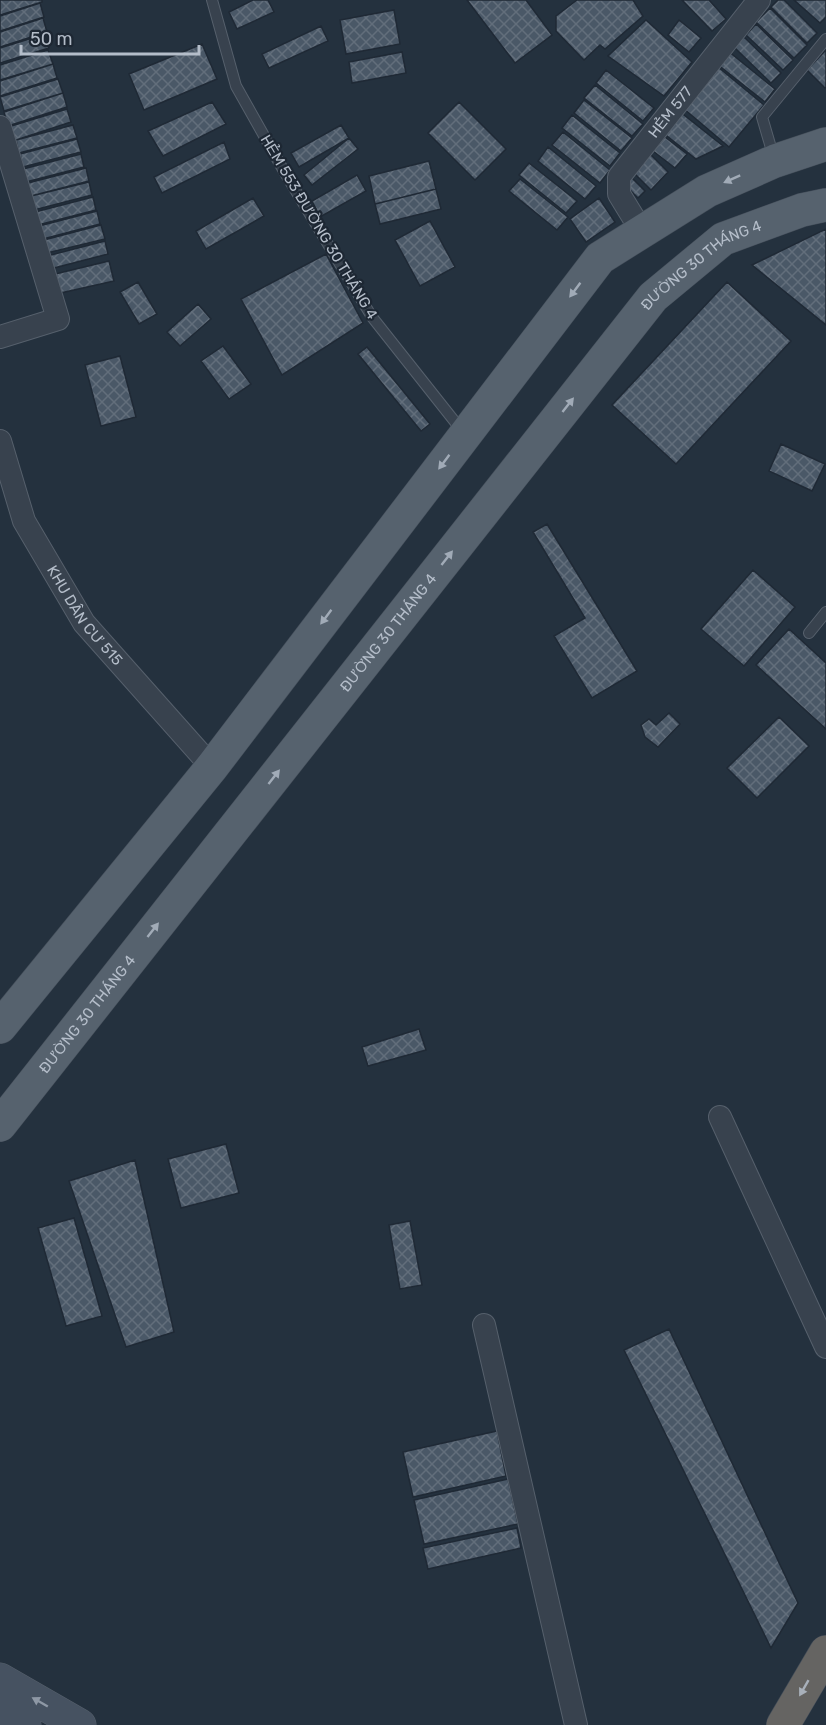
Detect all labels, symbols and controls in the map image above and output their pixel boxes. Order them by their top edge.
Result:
scale bar [21,18,200,56]
text: 50 m [30,28,73,50]
street label: HẺM 577 [644,82,696,141]
street label: HẺM 553 ĐƯỜNG 30 THÁNG 4 [257,131,381,323]
one-way arrow [724,175,741,184]
street label: ĐƯỜNG 30 THÁNG 4 [637,217,764,314]
one-way arrow [569,282,581,298]
one-way arrow [561,397,574,413]
one-way arrow [438,454,450,470]
one-way arrow [440,550,453,566]
street label: KHU DÂN CƯ 515 [43,562,126,669]
street label: ĐƯỜNG 30 THÁNG 4 [336,570,440,695]
one-way arrow [319,609,332,625]
one-way arrow [268,769,281,785]
one-way arrow [147,923,159,938]
street label: ĐƯỜNG 30 THÁNG 4 [35,952,139,1077]
one-way arrow [799,1680,810,1696]
one-way arrow [31,1697,48,1707]

